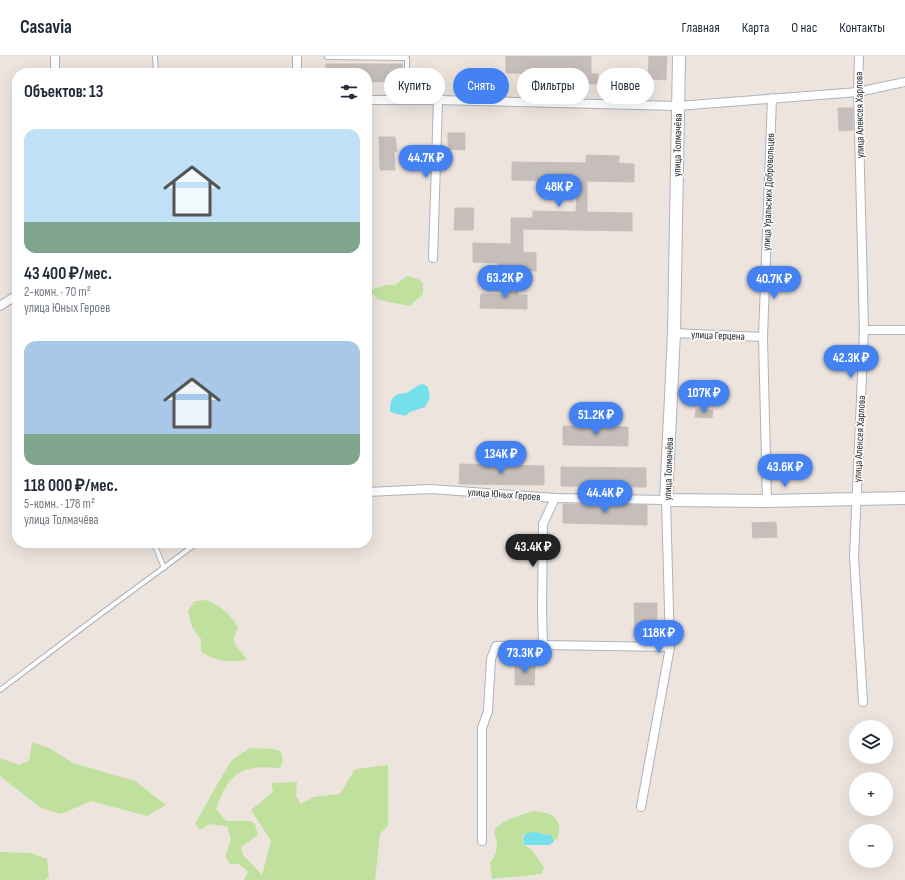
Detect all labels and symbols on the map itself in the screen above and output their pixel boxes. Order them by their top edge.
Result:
street label: улица Алексея Харлова [852,72,867,158]
street label: улица Толмачёва [670,113,685,177]
street label: улица Уральских Добровольцев [760,133,777,251]
pin: 44.7K ₽ [389,145,463,179]
pin: 48K ₽ [531,174,587,208]
pin: 63.2K ₽ [468,265,542,299]
pin: 40.7K ₽ [737,266,811,300]
street label: улица Герцена [691,328,745,343]
pin: 42.3K ₽ [814,345,888,379]
pin: 107K ₽ [671,380,737,414]
street label: улица Алексея Харлова [851,395,868,483]
pin: 51.2K ₽ [559,402,633,436]
street label: улица Толмачёва [661,437,676,501]
pin: 134K ₽ [468,441,534,475]
pin: 43.6K ₽ [748,454,822,488]
pin: 44.4K ₽ [568,480,642,514]
street label: улица Юных Героев [467,485,541,504]
pin: 43.4K ₽ [496,534,570,568]
pin: 118K ₽ [626,620,692,654]
pin: 73.3K ₽ [488,640,562,674]

